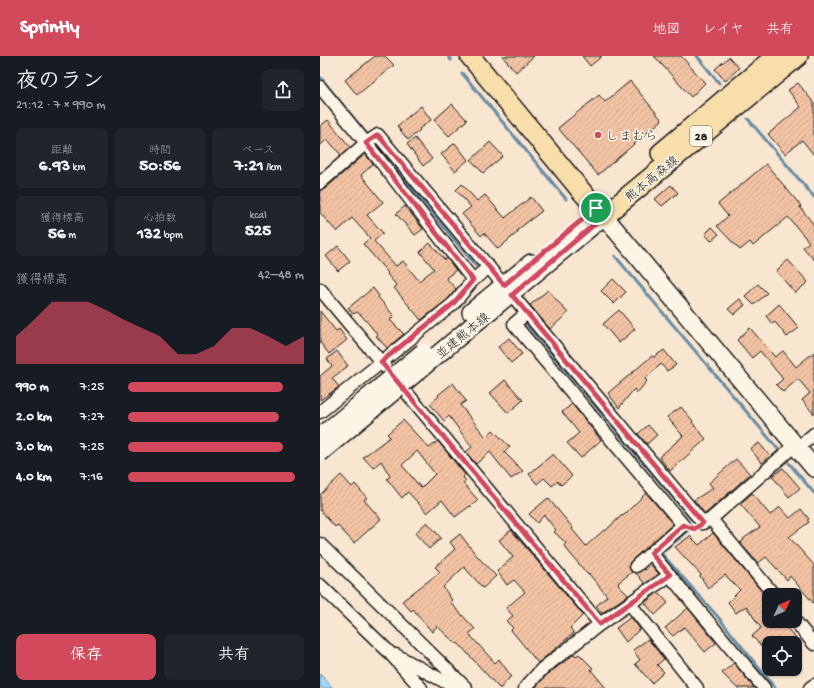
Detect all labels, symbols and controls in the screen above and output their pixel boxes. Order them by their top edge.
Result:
text: Sprintly [20,17,79,40]
text: 地図 [653,22,681,39]
text: レイヤ [703,22,744,39]
text: 共有 [766,22,794,39]
button: share [262,69,304,111]
text: 夜のラン [16,70,104,96]
text: 21:12 · 7 × 990 m [16,98,105,113]
road number: 28 [690,126,712,146]
marker: しまむら [593,130,603,140]
place label: しまむら [606,130,658,145]
text: 距離 [51,145,73,157]
text: 時間 [149,145,171,157]
text: ペース [242,145,274,157]
street label: 熊本高森線 [623,153,683,206]
text: 6.93 [39,157,70,177]
text: 50:56 [139,157,181,177]
text: 7:21 [234,157,264,177]
text: km [70,162,85,174]
text: /km [264,162,282,174]
pin [579,191,613,225]
icon: arrive [585,197,607,219]
text: kcal [249,210,267,222]
text: 獲得標高 [40,213,84,225]
text: 心拍数 [144,213,177,225]
text: 525 [245,222,271,242]
text: 56 [48,225,66,245]
text: 132 [137,225,161,245]
text: m [66,230,76,242]
text: bpm [161,230,183,242]
text: 42–48 m [258,268,304,283]
text: 獲得標高 [16,273,68,288]
street label: 並建熊本線 [433,309,494,363]
text: 990 m [16,380,49,395]
text: 7:25 [80,380,104,395]
text: 2.0 km [16,410,52,425]
text: 7:27 [80,410,104,425]
text: 3.0 km [16,440,52,455]
text: 7:25 [80,440,104,455]
text: 4.0 km [16,470,52,485]
text: 7:16 [80,470,103,485]
north arrow [762,588,802,628]
map controls [762,588,802,676]
button: 保存 [16,634,156,680]
button: 共有 [164,634,304,680]
button: locate [762,636,802,676]

